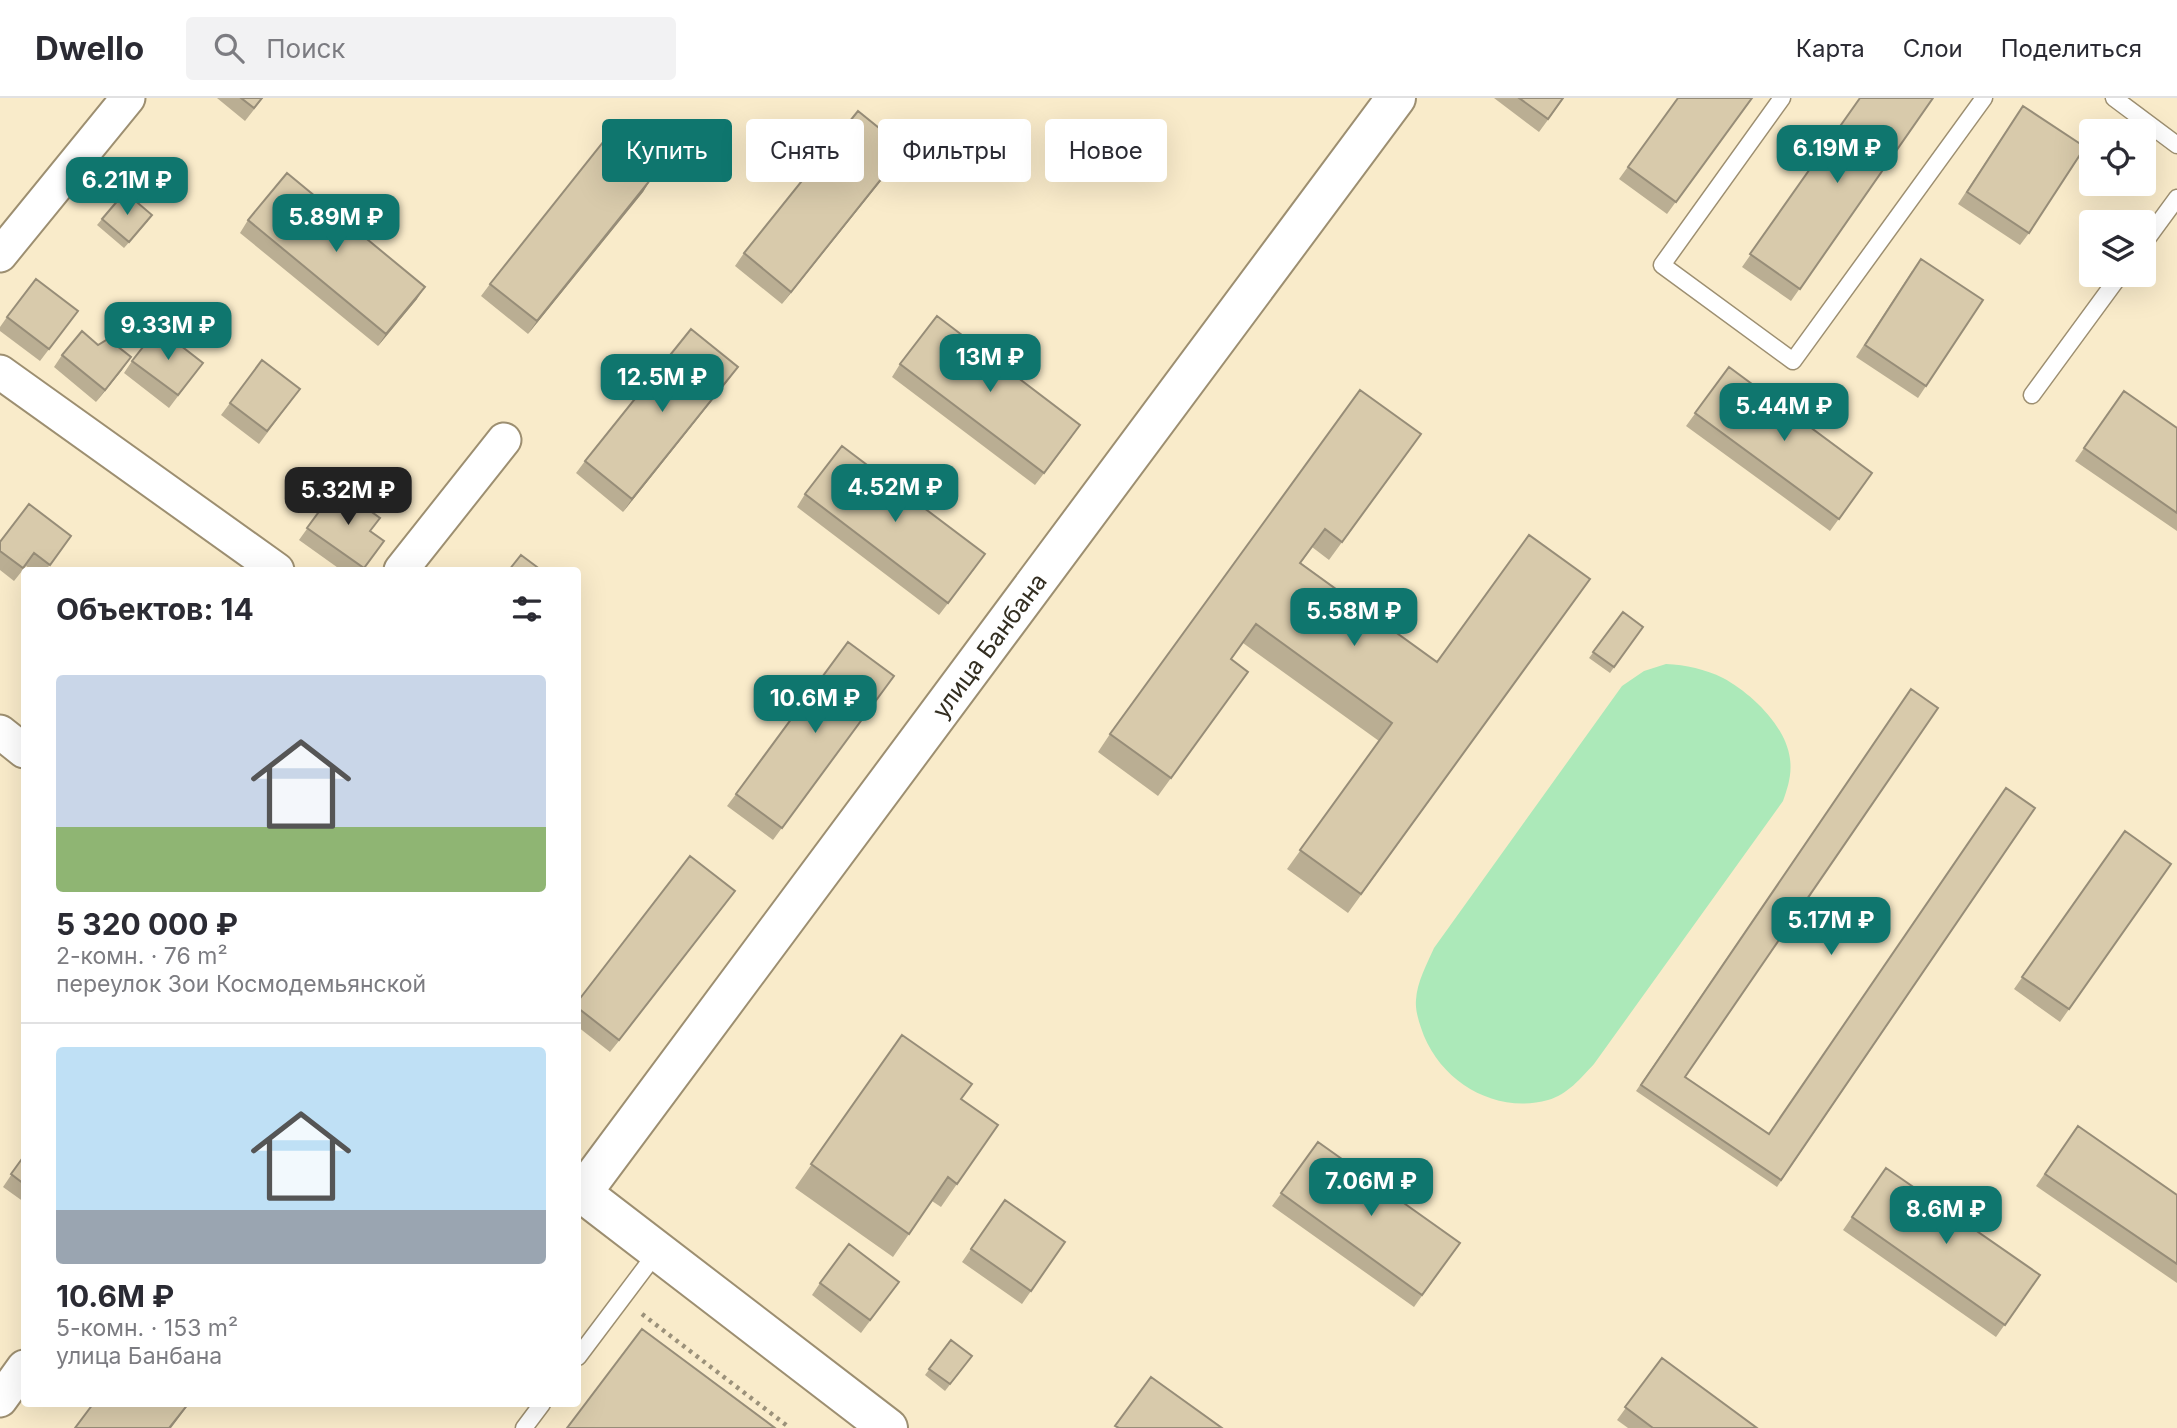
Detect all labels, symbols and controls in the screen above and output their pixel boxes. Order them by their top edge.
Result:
search box [186,17,676,80]
text: Dwello [35,28,144,68]
icon: search [210,29,248,67]
text: Поиск [266,33,345,64]
text: Карта [1796,34,1865,63]
text: Слои [1903,34,1963,63]
text: Поделиться [2001,34,2142,63]
chip: Купить [602,119,732,182]
chip: Снять [746,119,864,182]
chip: Фильтры [878,119,1031,182]
chip: Новое [1045,119,1167,182]
map controls [2079,119,2156,287]
button: locate [2079,119,2156,196]
pin: 6.19M ₽ [1772,126,1902,185]
text: 6.19M ₽ [1793,134,1881,162]
pin: 6.21M ₽ [62,158,192,217]
text: 6.21M ₽ [82,166,172,194]
pin: 5.89M ₽ [271,194,401,254]
text: 5.89M ₽ [288,203,384,231]
button: layers [2079,210,2156,287]
pin: 9.33M ₽ [103,302,233,362]
text: 9.33M ₽ [120,311,216,339]
pin: 13M ₽ [941,334,1039,394]
text: 13M ₽ [956,343,1024,371]
pin: 12.5M ₽ [597,354,727,414]
text: 12.5M ₽ [617,363,707,391]
pin: 5.44M ₽ [1719,384,1849,443]
text: 5.44M ₽ [1736,392,1832,420]
pin: 4.52M ₽ [830,464,960,524]
pin: 5.32M ₽ [283,468,413,527]
text: 4.52M ₽ [847,473,943,501]
text: 5.32M ₽ [301,476,395,504]
street label: улица Банбана [926,567,1052,724]
pin: 5.58M ₽ [1289,588,1419,648]
icon: filters [508,590,546,628]
text: Объектов: 14 [56,591,254,627]
text: 5.58M ₽ [1306,597,1402,625]
pin: 10.6M ₽ [750,676,880,735]
text: 10.6M ₽ [770,684,860,712]
icon: home [238,721,364,847]
pin: 5.17M ₽ [1766,898,1896,957]
text: 5 320 000 ₽ [56,906,238,942]
text: 5.17M ₽ [1787,906,1875,934]
text: 2-комн. · 76 m² [56,942,228,970]
text: переулок Зои Космодемьянской [56,970,426,998]
icon: home [238,1093,364,1219]
pin: 7.06M ₽ [1306,1158,1436,1218]
text: 7.06M ₽ [1325,1167,1417,1195]
pin: 8.6M ₽ [1889,1186,2003,1246]
text: 8.6M ₽ [1906,1195,1986,1223]
text: 10.6M ₽ [56,1278,174,1314]
text: 5-комн. · 153 m² [56,1314,238,1342]
text: улица Банбана [56,1342,222,1370]

